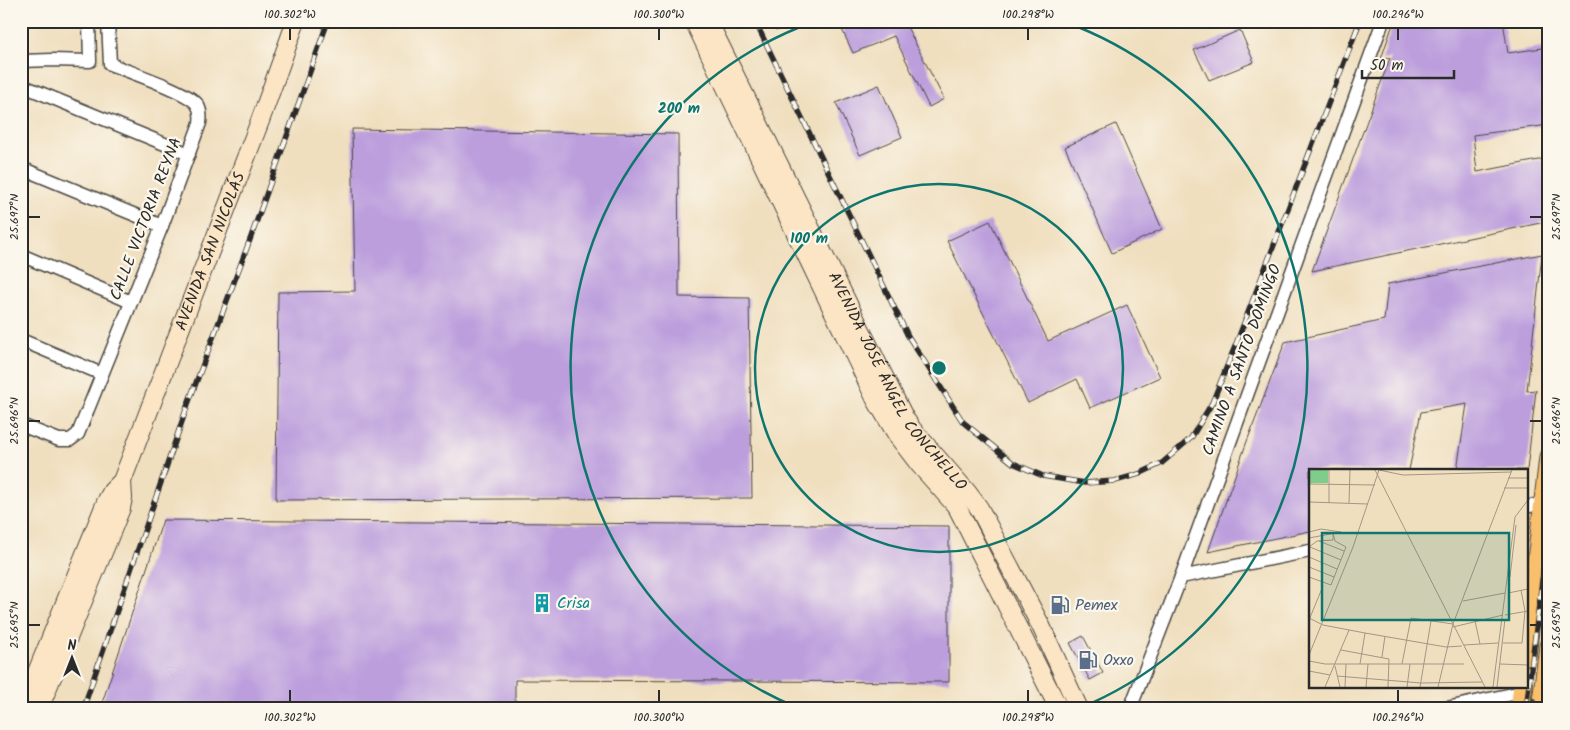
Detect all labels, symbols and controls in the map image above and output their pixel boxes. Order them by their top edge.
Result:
text: 100.302°W [264,5,316,24]
text: 100.300°W [634,5,684,24]
text: 100.298°W [1002,5,1054,24]
text: 100.296°W [1372,5,1424,24]
scale bar [1362,48,1455,80]
text: 50 m [1370,54,1404,78]
text: 200 m [658,97,700,121]
street label: CALLE VICTORIA REYNA [103,134,189,304]
street label: AVENIDA SAN NICOLÁS [168,168,252,334]
text: 25.697°N [5,194,24,240]
text: 25.697°N [1547,194,1566,240]
text: 100 m [790,227,828,251]
street label: CAMINO A SANTO DOMINGO [1196,261,1288,459]
street label: AVENIDA JOSÉ ÁNGEL CONCHELLO [822,267,973,497]
centre of rings [930,359,948,377]
text: 25.696°N [5,397,24,445]
text: 25.696°N [1547,397,1566,445]
inset map [1309,469,1528,688]
place label: Crisa [557,591,590,616]
building icon: Crisa [531,592,553,614]
place label: Pemex [1075,593,1119,618]
fuel station icon: Pemex [1049,594,1071,616]
text: 25.695°N [5,601,24,649]
text: 25.695°N [1547,601,1566,649]
north arrow [48,632,98,682]
text: N [68,635,77,657]
place label: Oxxo [1103,648,1134,673]
fuel station icon: Oxxo [1077,649,1099,671]
text: 100.302°W [264,708,316,727]
text: 100.300°W [634,708,684,727]
text: 100.298°W [1002,708,1054,727]
text: 100.296°W [1372,708,1424,727]

